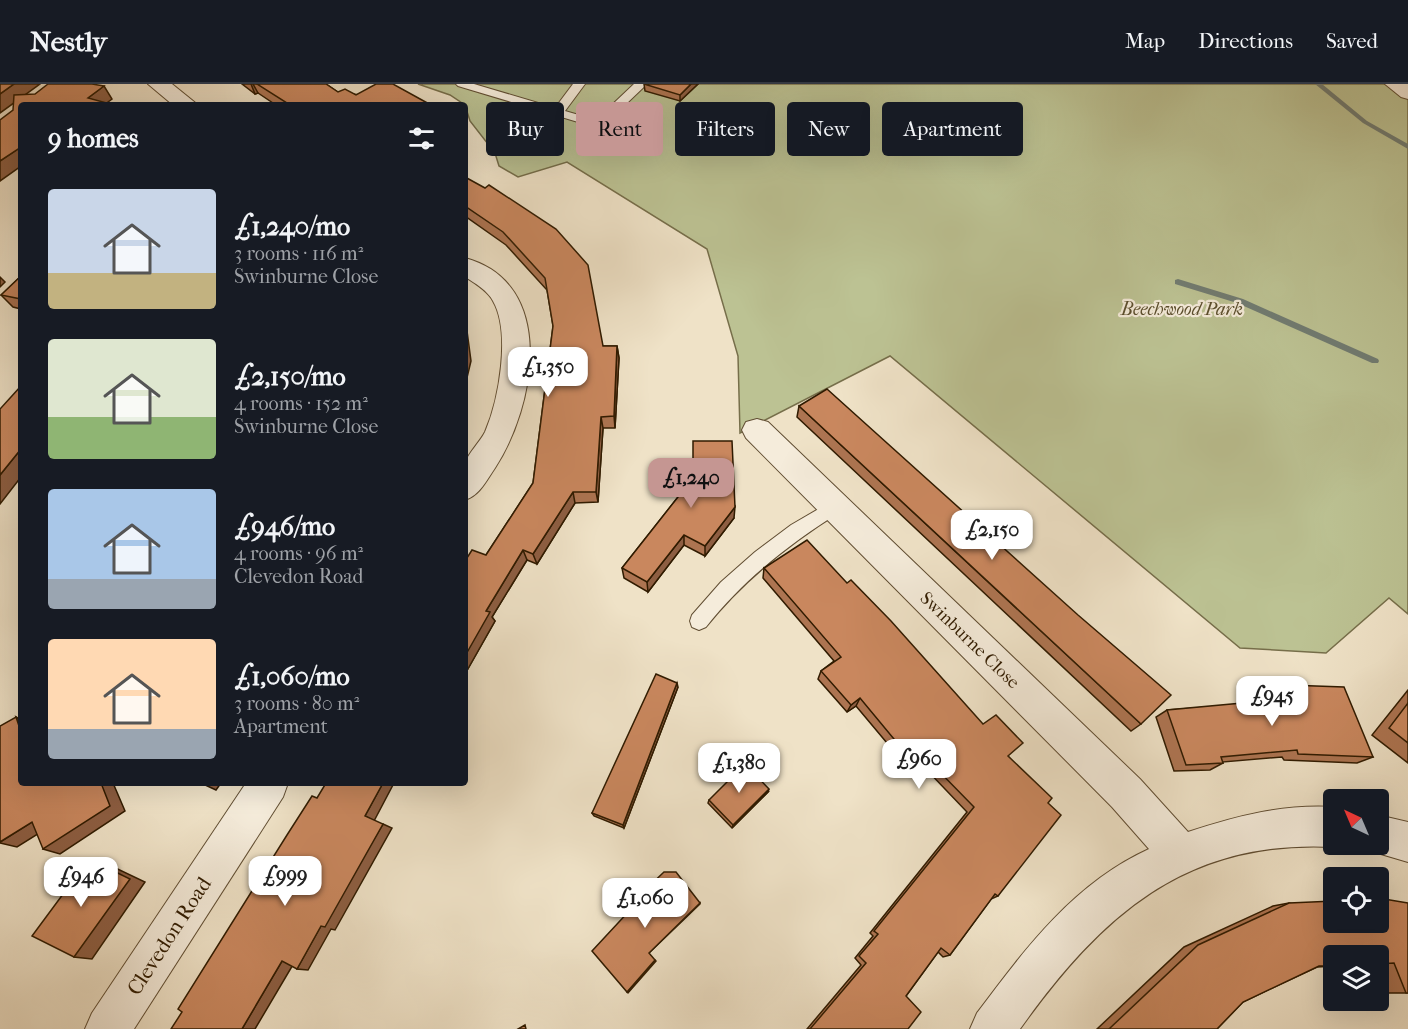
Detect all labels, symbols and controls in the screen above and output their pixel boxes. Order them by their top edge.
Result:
text: Nestly [30,25,107,58]
text: Map [1125,29,1165,53]
text: Directions [1198,29,1293,53]
text: Saved [1326,29,1378,53]
chip: Buy [486,102,564,156]
chip: Rent [576,102,663,156]
chip: Filters [675,102,775,156]
chip: New [787,102,870,156]
chip: Apartment [882,102,1023,156]
icon: filters [405,122,438,155]
text: 9 homes [48,123,139,154]
text: £1,240/mo [234,211,350,242]
icon: home [96,213,168,285]
text: 3 rooms · 116 m² [234,242,363,265]
text: Swinburne Close [234,265,378,288]
park label: Beechwood Park [1120,299,1243,320]
pin: £1,350 [499,347,597,398]
text: £1,350 [522,355,574,378]
text: £2,150/mo [234,361,346,392]
icon: home [96,363,168,435]
text: 4 rooms · 152 m² [234,392,368,415]
text: Swinburne Close [234,415,378,438]
pin: £1,240 [642,458,740,509]
text: £1,240 [662,466,720,489]
pin: £2,150 [943,510,1041,561]
text: £946/mo [234,511,335,542]
icon: home [96,513,168,585]
text: £2,150 [965,518,1019,541]
text: 4 rooms · 96 m² [234,542,363,565]
text: Clevedon Road [234,565,363,588]
street label: Swinburne Close [916,588,1024,693]
text: £1,060/mo [234,661,350,692]
icon: home [96,663,168,735]
pin: £945 [1236,676,1308,727]
text: £945 [1250,684,1294,707]
text: 3 rooms · 80 m² [234,692,359,715]
text: Apartment [234,715,328,738]
pin: £960 [883,739,955,790]
pin: £1,380 [690,743,788,794]
text: £960 [896,747,942,770]
text: £1,380 [712,751,766,774]
north arrow [1323,789,1389,855]
map controls [1323,789,1389,1011]
pin: £999 [249,856,321,907]
pin: £946 [45,857,117,908]
text: £999 [263,864,307,887]
text: £946 [58,865,104,888]
button: locate [1323,867,1389,933]
street label: Clevedon Road [122,872,216,999]
pin: £1,060 [596,878,694,929]
text: £1,060 [616,886,674,909]
button: layers [1323,945,1389,1011]

